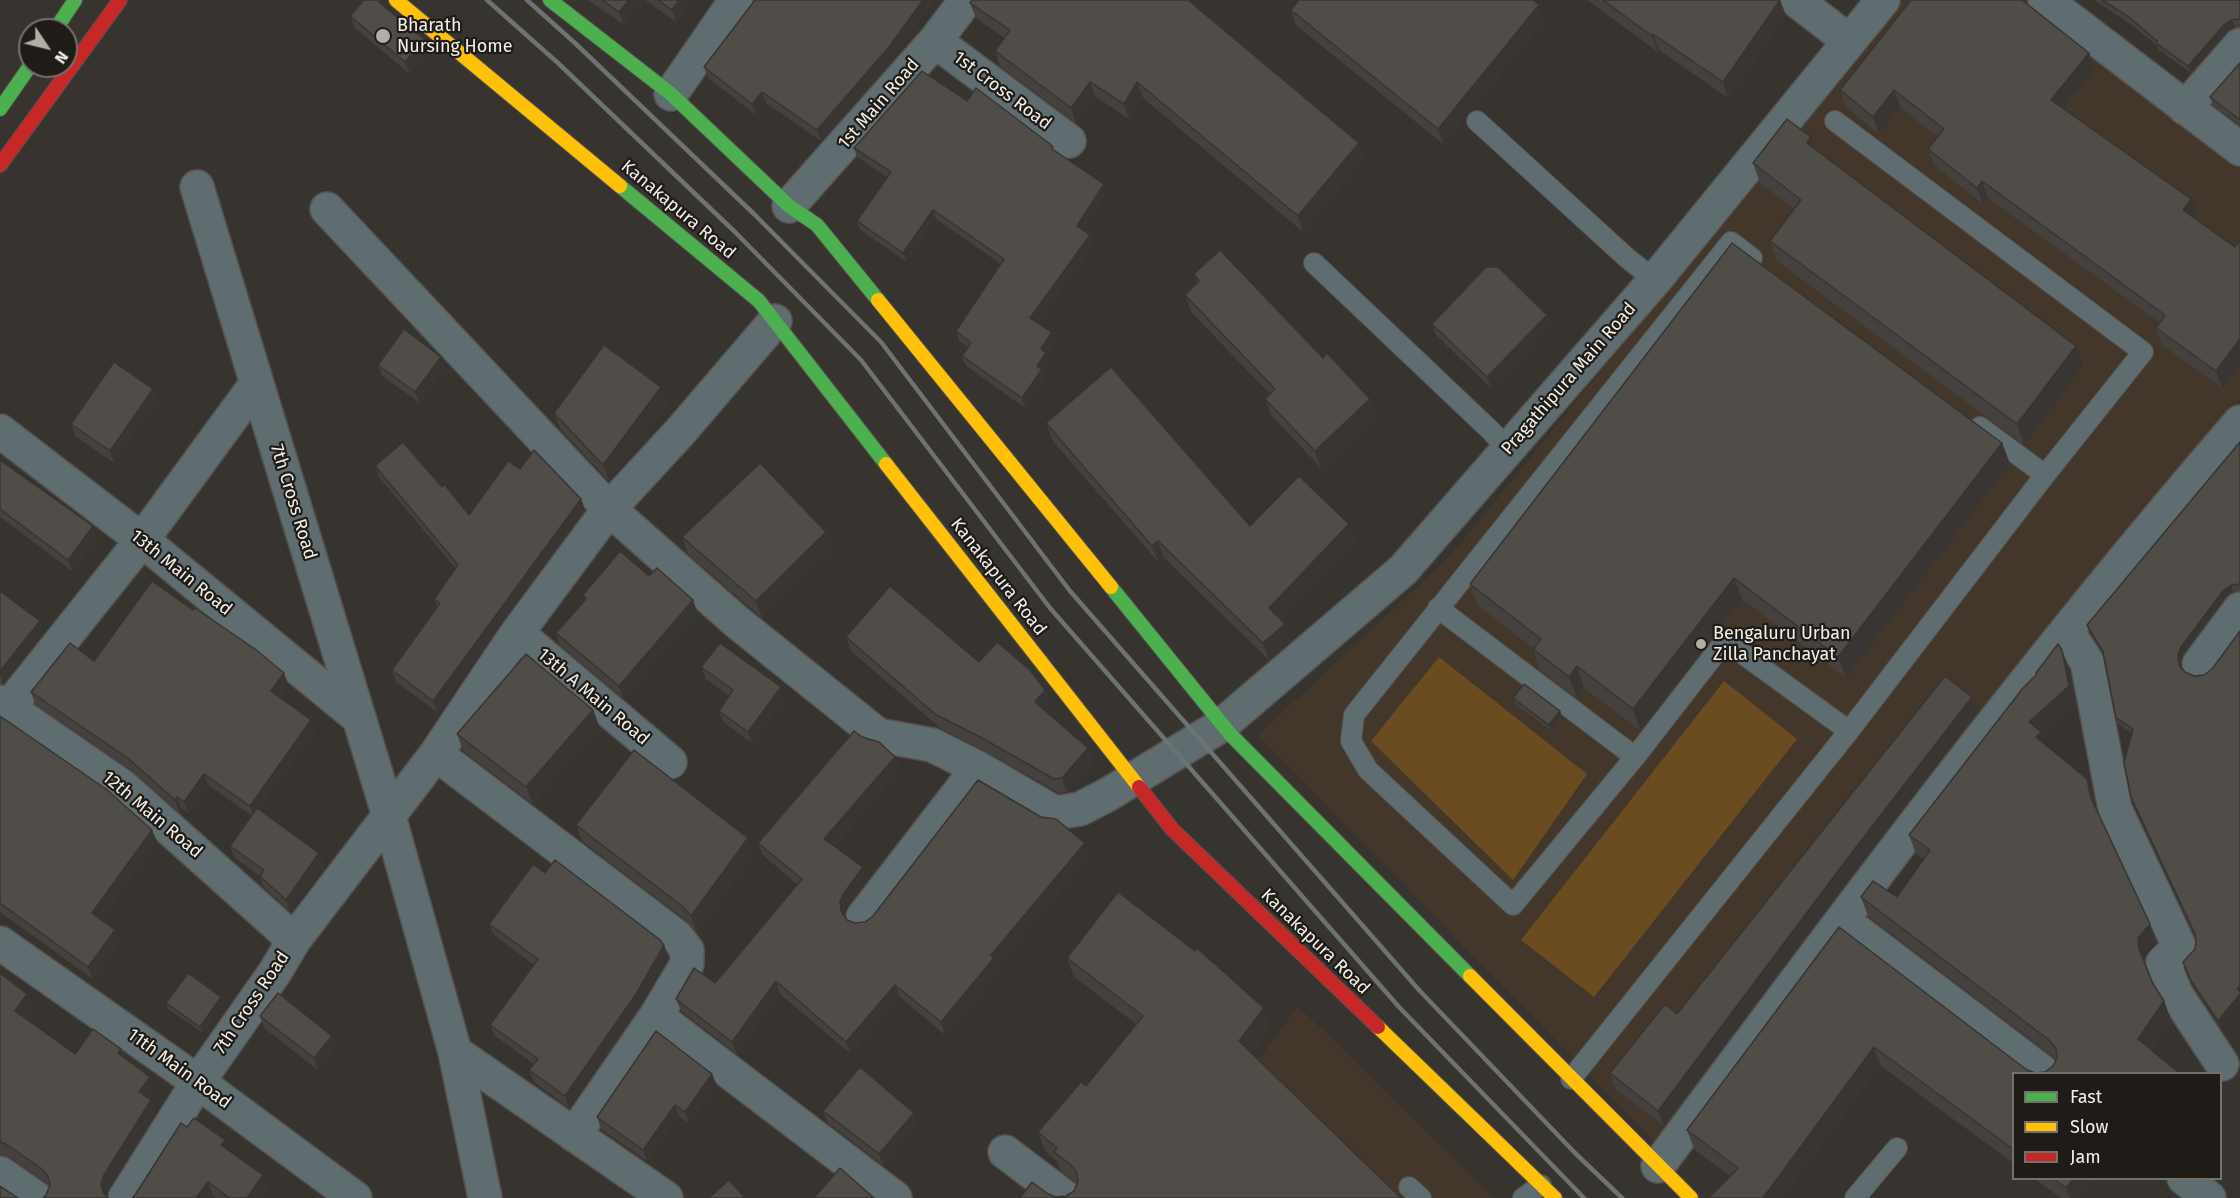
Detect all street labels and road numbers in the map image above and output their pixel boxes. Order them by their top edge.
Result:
street label: 1st Cross Road [949,47,1055,135]
street label: 1st Main Road [834,54,924,154]
street label: Kanakapura Road [616,156,740,264]
street label: Pragathipura Main Road [1497,298,1641,460]
street label: 7th Cross Road [265,442,321,562]
street label: Kanakapura Road [945,514,1051,640]
street label: 13th Main Road [126,525,236,621]
street label: 13th A Main Road [533,644,653,750]
street label: 12th Main Road [97,767,207,863]
street label: Kanakapura Road [1256,885,1374,999]
street label: 7th Cross Road [210,947,294,1059]
street label: 11th Main Road [123,1024,235,1114]

